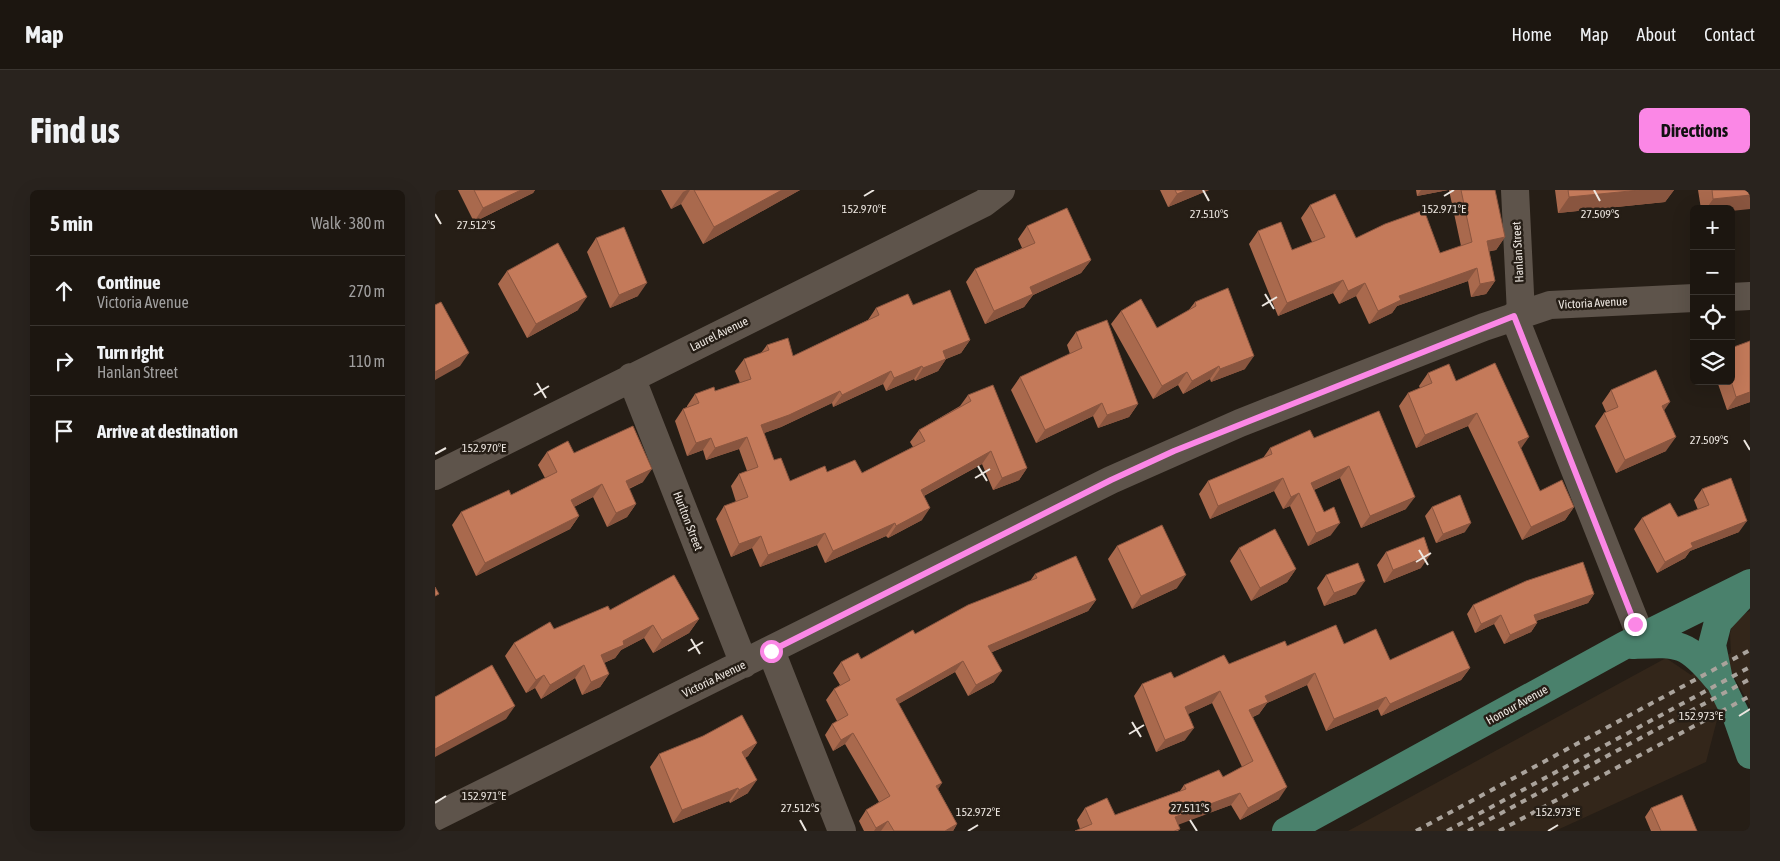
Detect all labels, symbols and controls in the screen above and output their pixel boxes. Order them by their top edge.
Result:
text: Map [25,21,64,48]
text: Home [1512,24,1552,45]
text: Map [1580,24,1609,45]
text: About [1637,24,1676,45]
text: Contact [1704,24,1755,45]
button: Directions [1639,108,1750,153]
text: Find us [30,110,120,150]
text: 152.970°E [842,202,886,216]
text: 152.971°E [1422,202,1466,216]
map controls [1690,205,1735,385]
button: + [1690,205,1735,250]
text: 27.510°S [1190,207,1228,221]
text: 27.509°S [1581,207,1619,221]
text: 5 min [50,211,93,235]
text: Walk · 380 m [311,214,385,232]
text: 27.512°S [457,218,495,232]
street label: Hanlan Street [1509,221,1527,283]
button: − [1690,250,1735,295]
text: Continue [97,271,161,293]
icon: ahead [50,277,78,305]
text: 270 m [349,282,385,300]
text: Victoria Avenue [97,293,189,311]
street label: Victoria Avenue [1558,294,1628,312]
button: locate [1690,295,1735,340]
street label: Laurel Avenue [688,314,750,354]
button: layers [1690,340,1735,385]
text: Turn right [97,341,164,363]
icon: right [50,347,78,375]
text: 110 m [349,352,385,370]
text: Hanlan Street [97,363,178,381]
icon: arrive [50,417,78,445]
text: Arrive at destination [97,420,238,442]
text: 27.509°S [1690,433,1728,447]
text: 152.970°E [462,441,506,455]
street label: Hurlton Street [670,489,706,553]
route end [1624,613,1647,636]
route start [760,640,783,663]
street label: Victoria Avenue [680,658,748,700]
street label: Honour Avenue [1484,682,1550,728]
text: 152.973°E [1679,709,1723,723]
text: 152.971°E [462,789,506,803]
text: 27.512°S [781,801,819,815]
text: 27.511°S [1171,801,1209,815]
text: 152.972°E [956,805,1000,819]
text: 152.973°E [1536,805,1580,819]

